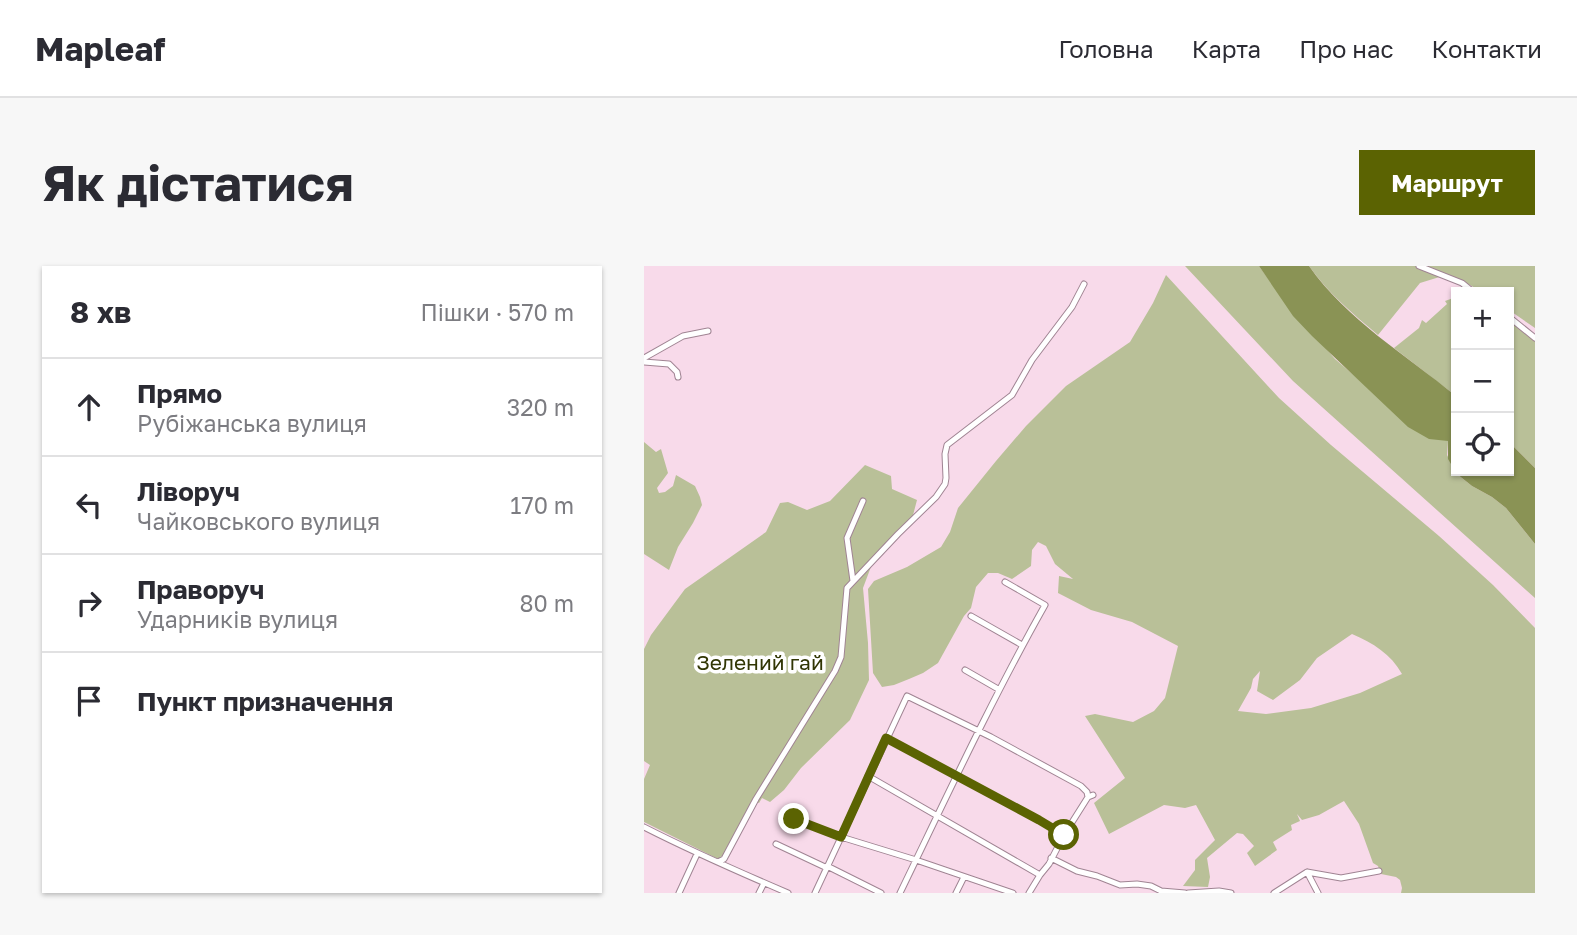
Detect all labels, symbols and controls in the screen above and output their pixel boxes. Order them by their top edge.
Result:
text: Mapleaf [35,29,165,68]
text: Головна [1058,34,1154,63]
text: Карта [1192,34,1261,63]
text: Про нас [1299,34,1394,63]
text: Контакти [1432,34,1542,63]
button: Маршрут [1359,150,1535,215]
text: Як дістатися [42,153,354,212]
map controls [1451,287,1514,476]
button: + [1451,287,1514,350]
text: 8 хв [70,294,132,330]
text: Пішки · 570 m [420,298,574,326]
button: − [1451,350,1514,413]
text: Прямо [137,378,222,409]
icon: ahead [70,388,108,426]
text: 320 m [507,393,574,421]
text: Рубіжанська вулиця [137,409,367,437]
button: locate [1451,413,1514,476]
text: Ліворуч [137,476,240,507]
icon: left [70,486,108,524]
text: 170 m [510,491,574,519]
text: Чайковського вулиця [137,507,380,535]
text: Праворуч [137,574,265,605]
icon: right [70,584,108,622]
text: 80 m [520,589,574,617]
text: Ударників вулиця [137,605,338,633]
park label: Зелений гай [696,649,824,675]
icon: arrive [70,682,108,720]
text: Пункт призначення [137,686,393,717]
route end [778,803,809,834]
route start [1048,819,1079,850]

